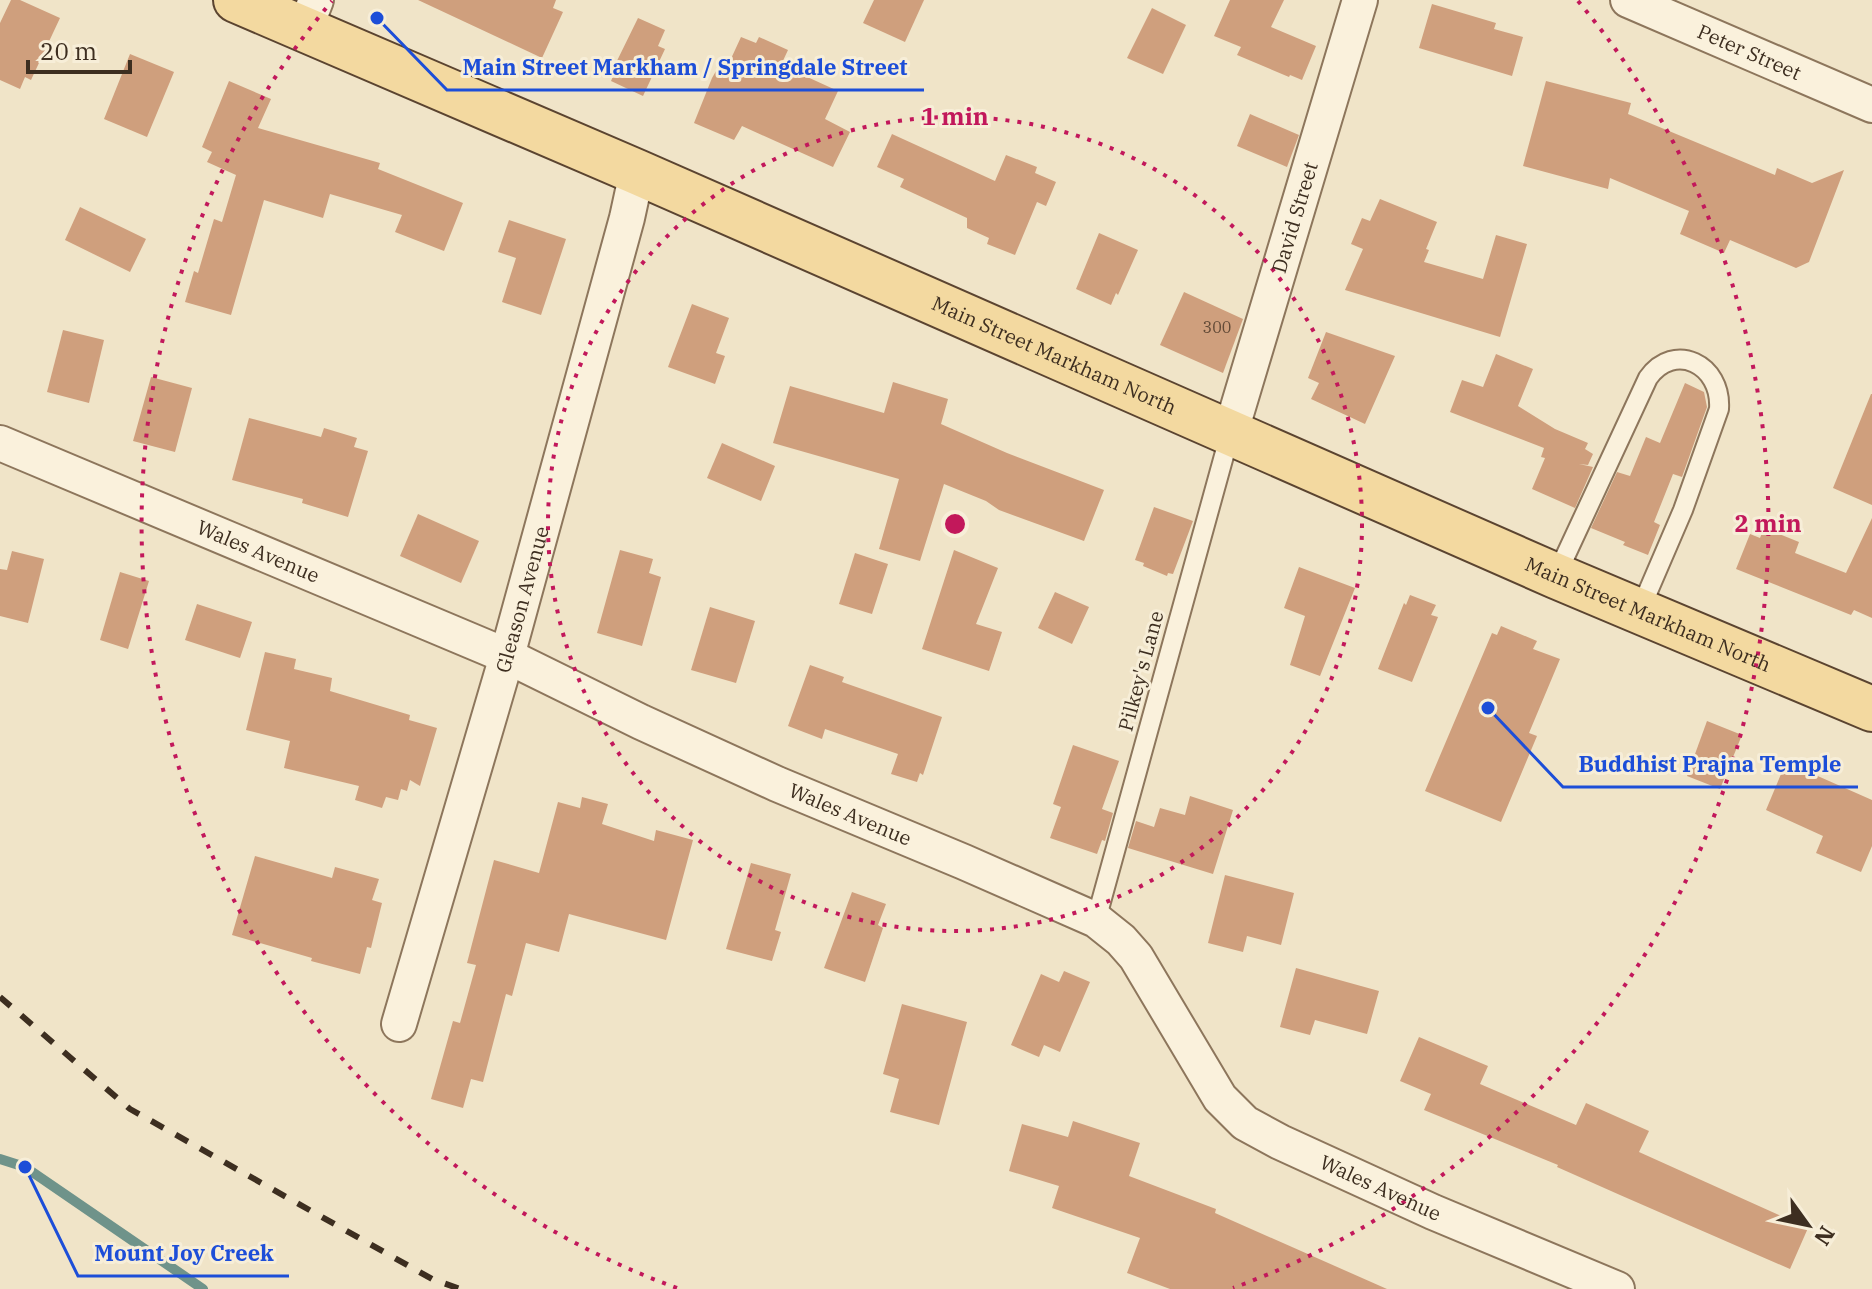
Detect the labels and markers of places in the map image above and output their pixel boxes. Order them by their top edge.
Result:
callout: Main Street Markham / Springdale Street [447,44,924,90]
centre of rings [941,510,969,538]
callout: Buddhist Prajna Temple [1563,741,1858,787]
callout: Mount Joy Creek [78,1230,289,1276]

